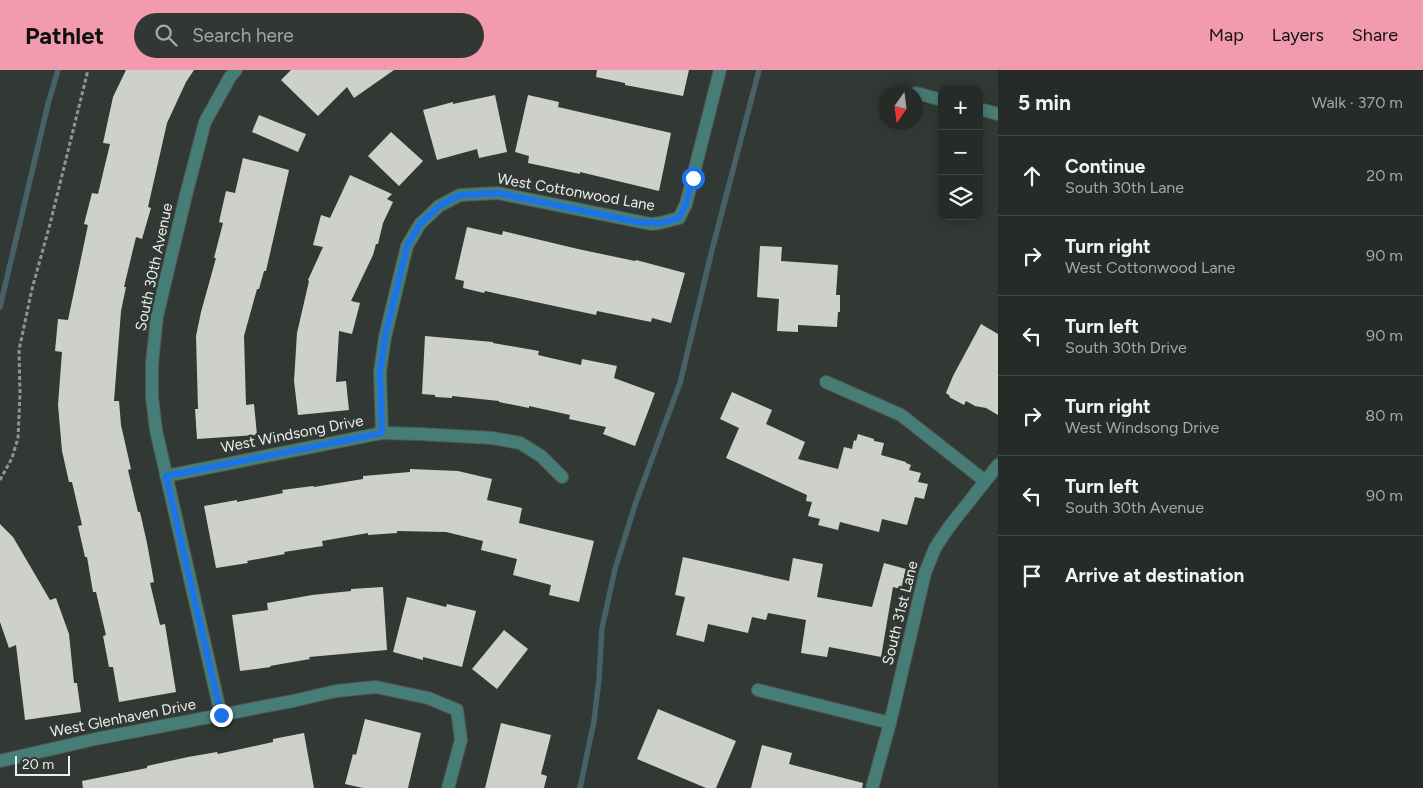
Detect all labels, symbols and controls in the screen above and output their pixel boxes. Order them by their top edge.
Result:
search box [134,13,484,58]
text: Pathlet [25,21,104,50]
icon: search [152,21,180,49]
text: Search here [192,24,294,47]
text: Map [1209,24,1244,46]
text: Layers [1272,24,1324,46]
text: Share [1352,24,1398,46]
north arrow [878,85,923,130]
map controls [938,85,983,220]
button: + [938,85,983,130]
text: 5 min [1018,90,1071,115]
text: Walk · 370 m [1312,93,1403,112]
button: − [938,130,983,175]
text: Continue [1065,155,1145,178]
icon: ahead [1018,162,1046,190]
text: 20 m [1366,166,1403,185]
route start [682,167,705,190]
street label: West Cottonwood Lane [496,169,656,215]
button: layers [938,175,983,220]
text: South 30th Lane [1065,178,1184,197]
street label: South 30th Avenue [132,201,176,333]
text: Turn right [1065,235,1151,258]
icon: right [1018,242,1046,270]
text: 90 m [1366,246,1403,265]
text: West Cottonwood Lane [1065,258,1235,277]
text: Turn left [1065,315,1139,338]
icon: left [1018,322,1046,350]
text: 90 m [1366,326,1403,345]
text: South 30th Drive [1065,338,1187,357]
text: Turn right [1065,395,1151,418]
icon: right [1018,402,1046,430]
text: 80 m [1365,406,1403,425]
street label: West Windsong Drive [219,411,365,457]
text: West Windsong Drive [1065,418,1219,437]
text: Turn left [1065,475,1139,498]
icon: left [1018,482,1046,510]
text: 90 m [1366,486,1403,505]
text: South 30th Avenue [1065,498,1204,517]
street label: South 31st Lane [878,559,922,667]
icon: arrive [1018,562,1046,590]
text: Arrive at destination [1065,564,1244,587]
street label: West Glenhaven Drive [49,695,197,741]
route end [210,704,233,727]
scale bar [15,753,70,776]
text: 20 m [22,756,54,773]

